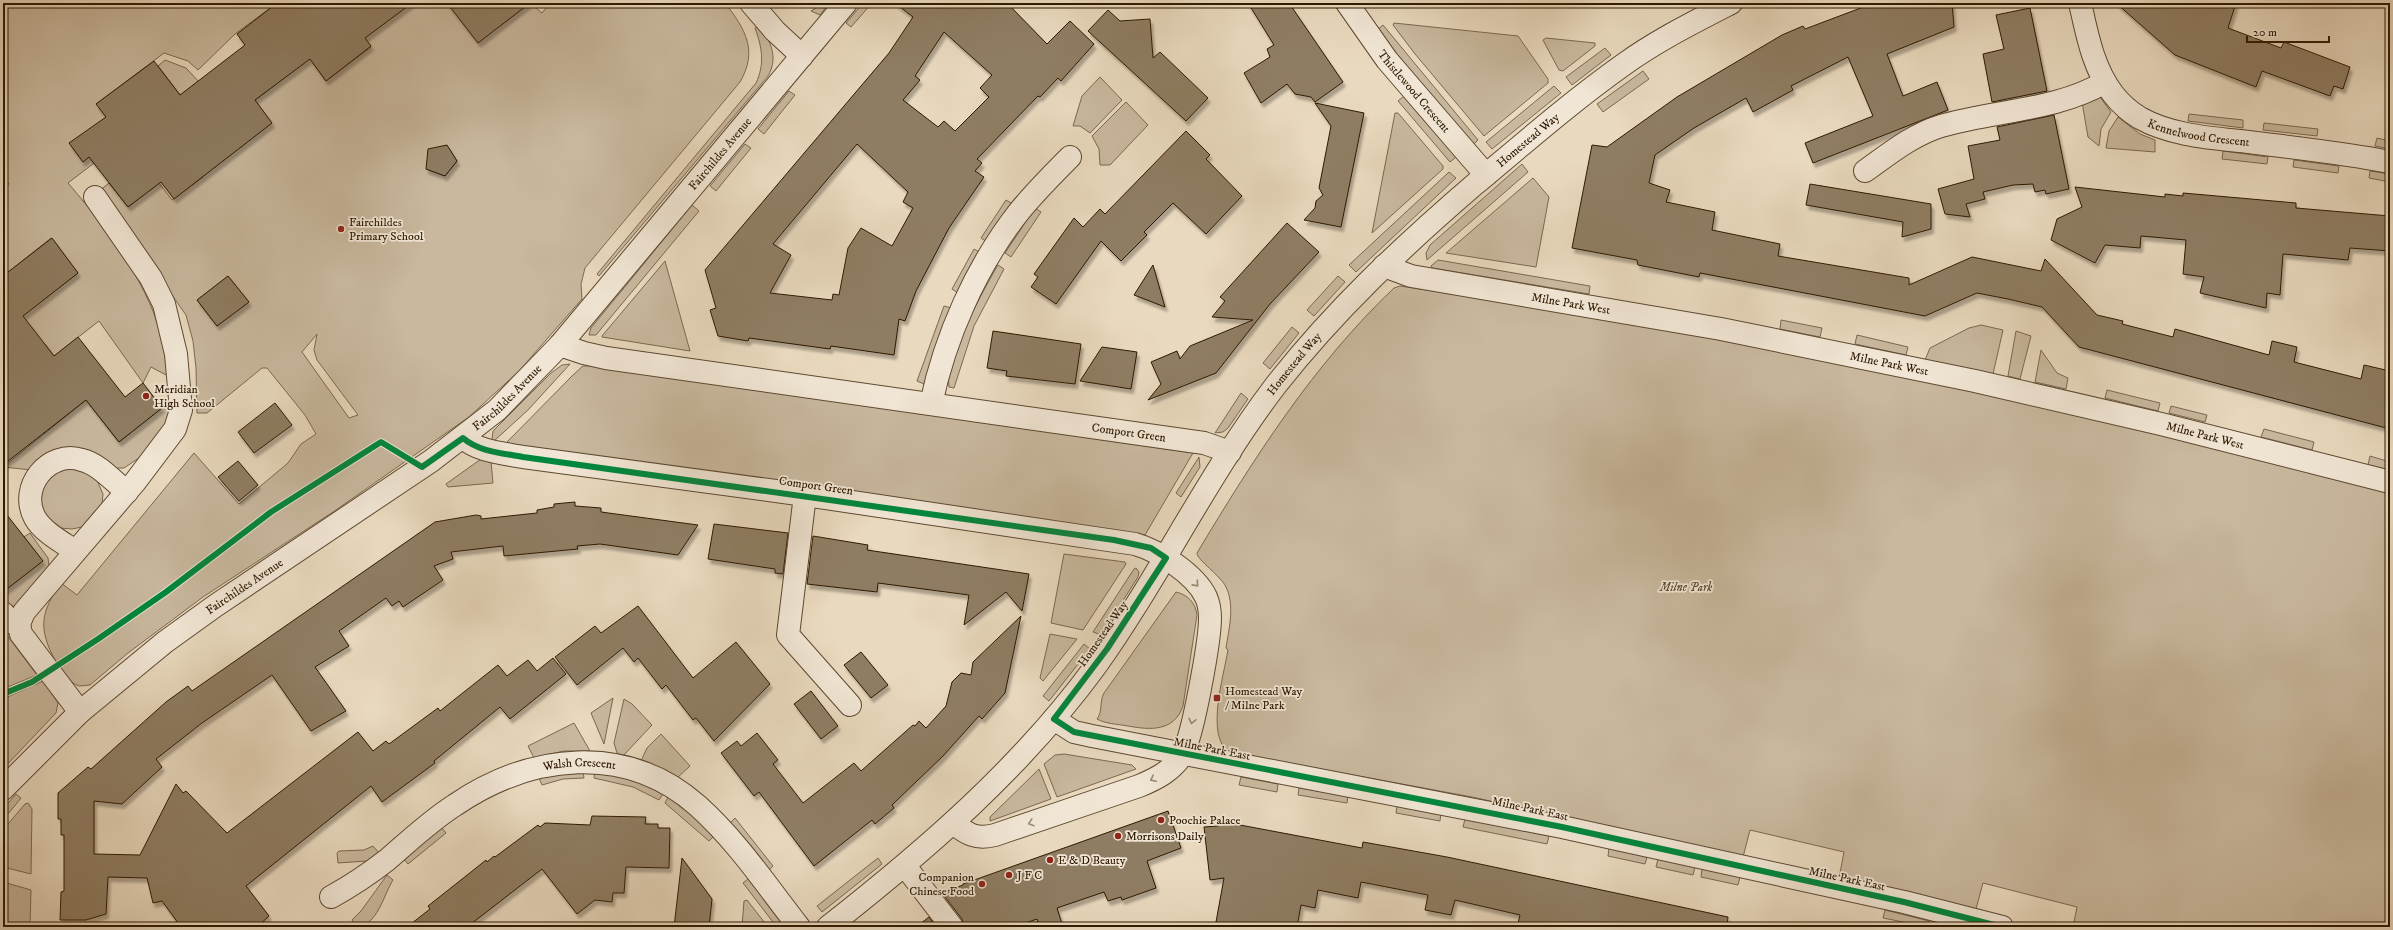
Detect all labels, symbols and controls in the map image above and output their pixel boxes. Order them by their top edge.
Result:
scale bar [2247,18,2329,44]
text: 20 m [2253,25,2277,40]
street label: Thistlewood Crescent [1375,47,1454,136]
street label: Homestead Way [1493,109,1562,170]
street label: Fairchildes Avenue [685,114,755,193]
street label: Kennelwood Crescent [2145,115,2251,150]
place label: Fairchildes Primary School [349,215,424,244]
marker: Fairchildes Primary School [336,224,346,234]
street label: Milne Park West [1530,289,1612,317]
street label: Homestead Way [1264,329,1325,398]
street label: Milne Park West [1849,348,1930,379]
street label: Fairchildes Avenue [469,361,545,434]
place label: Meridian High School [154,382,215,411]
marker: Meridian High School [141,391,151,401]
street label: Milne Park West [2165,418,2246,452]
street label: Comport Green [1091,420,1168,445]
street label: Comport Green [778,473,855,499]
street label: Fairchildes Avenue [203,555,286,618]
one-way arrow [1191,579,1198,587]
park label: Milne Park [1659,580,1712,595]
street label: Homestead Way [1075,598,1131,670]
place label: Homestead Way / Milne Park [1225,684,1302,713]
marker: Homestead Way / Milne Park [1212,693,1222,703]
one-way arrow [1188,718,1196,724]
street label: Milne Park East [1172,734,1252,764]
street label: Walsh Crescent [541,755,617,774]
one-way arrow [1150,774,1158,782]
street label: Milne Park East [1490,794,1570,824]
place label: Poochie Palace [1169,813,1240,828]
marker: Poochie Palace [1156,815,1166,825]
one-way arrow [1028,818,1035,827]
place label: Morrisons Daily [1126,829,1204,844]
marker: Morrisons Daily [1113,831,1123,841]
place label: E & D Beauty [1058,853,1126,868]
marker: E & D Beauty [1045,855,1055,865]
street label: Milne Park East [1807,864,1887,894]
place label: J F C [1016,868,1042,883]
place label: Companion Chinese Food [909,870,975,899]
marker: J F C [1004,870,1014,880]
marker: Companion Chinese Food [977,879,987,889]

